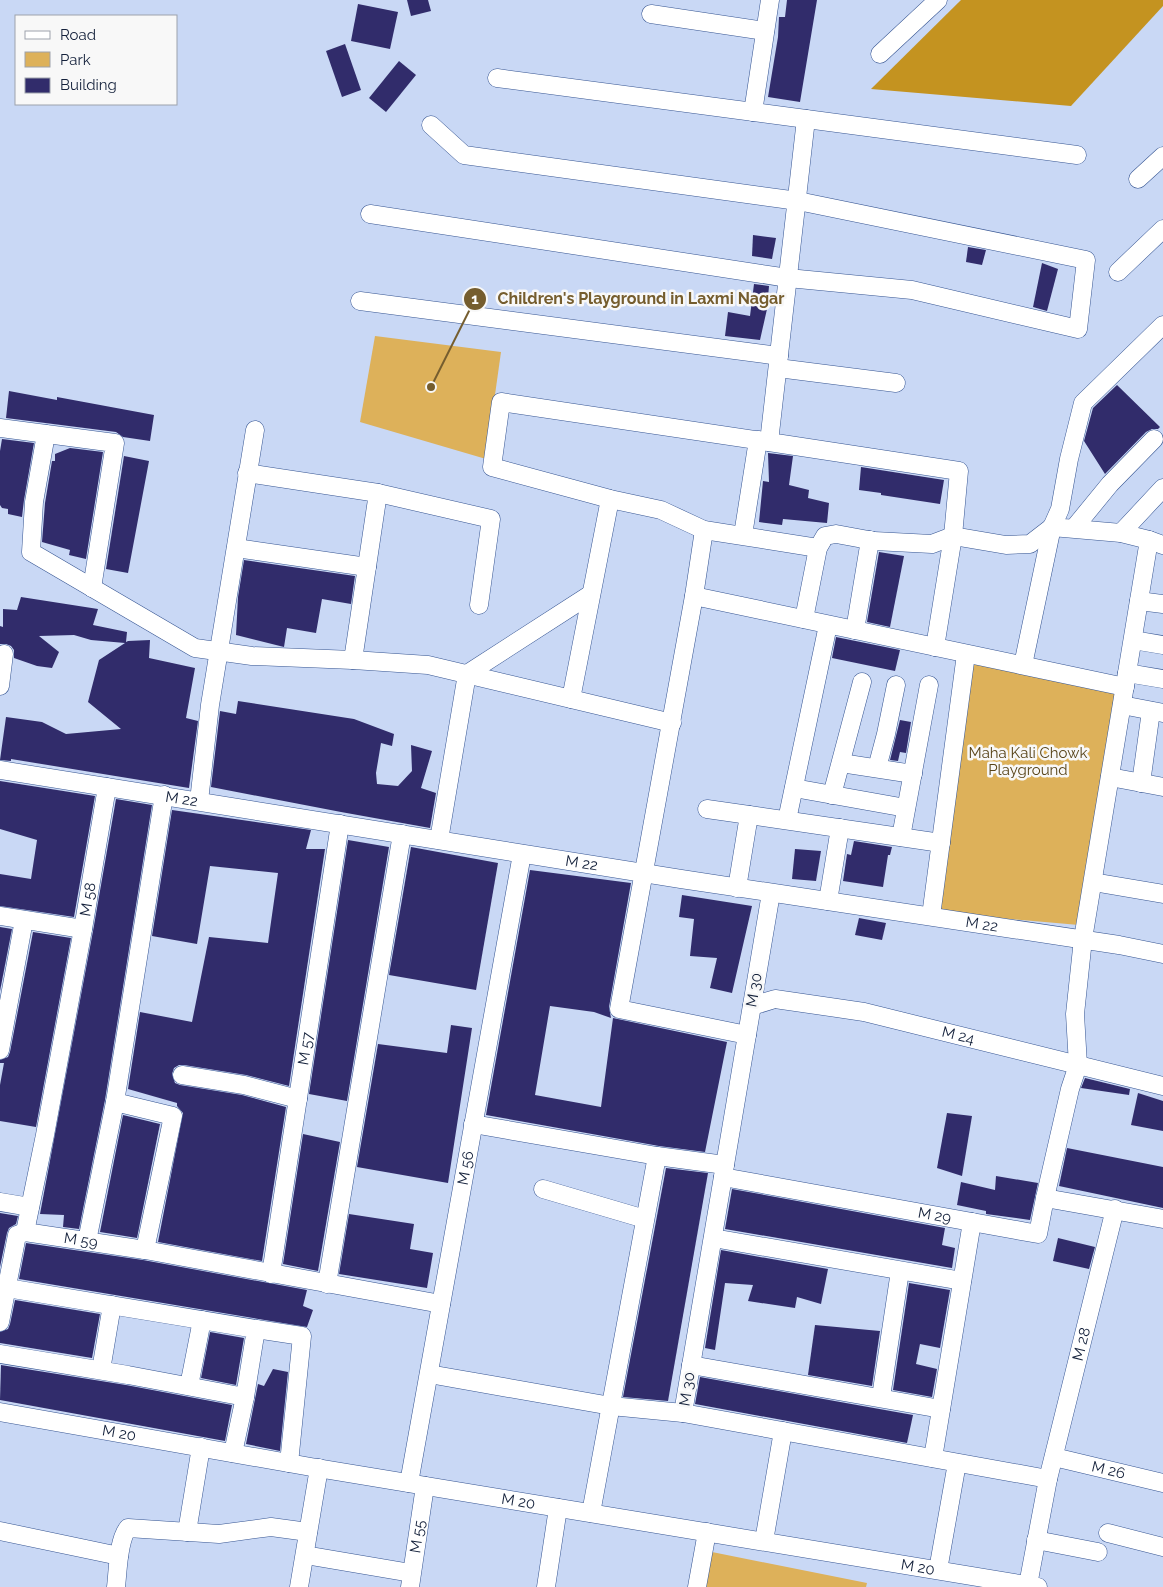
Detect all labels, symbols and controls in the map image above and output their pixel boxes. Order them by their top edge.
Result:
legend [15,15,178,105]
text: Road [60,26,96,44]
text: Park [60,51,91,69]
text: Building [60,76,117,94]
callout: Children's Playground in Laxmi Nagar [462,283,794,314]
text: Children's Playground in Laxmi Nagar [498,289,784,308]
text: 1 [471,290,479,308]
park label: Maha Kali Chowk Playground [969,744,1087,779]
street label: M 22 [164,788,199,811]
street label: M 22 [564,852,599,875]
street label: M 58 [76,881,100,918]
street label: M 22 [964,913,1000,936]
street label: M 30 [742,972,766,1008]
street label: M 24 [940,1023,976,1048]
street label: M 57 [294,1031,317,1066]
street label: M 56 [454,1150,477,1186]
street label: M 29 [916,1203,953,1227]
street label: M 59 [63,1229,99,1252]
street label: M 28 [1069,1325,1094,1363]
street label: M 30 [675,1371,699,1407]
street label: M 20 [101,1421,137,1445]
street label: M 26 [1090,1457,1127,1483]
street label: M 20 [500,1490,537,1513]
street label: M 55 [406,1519,429,1554]
street label: M 20 [900,1556,936,1579]

